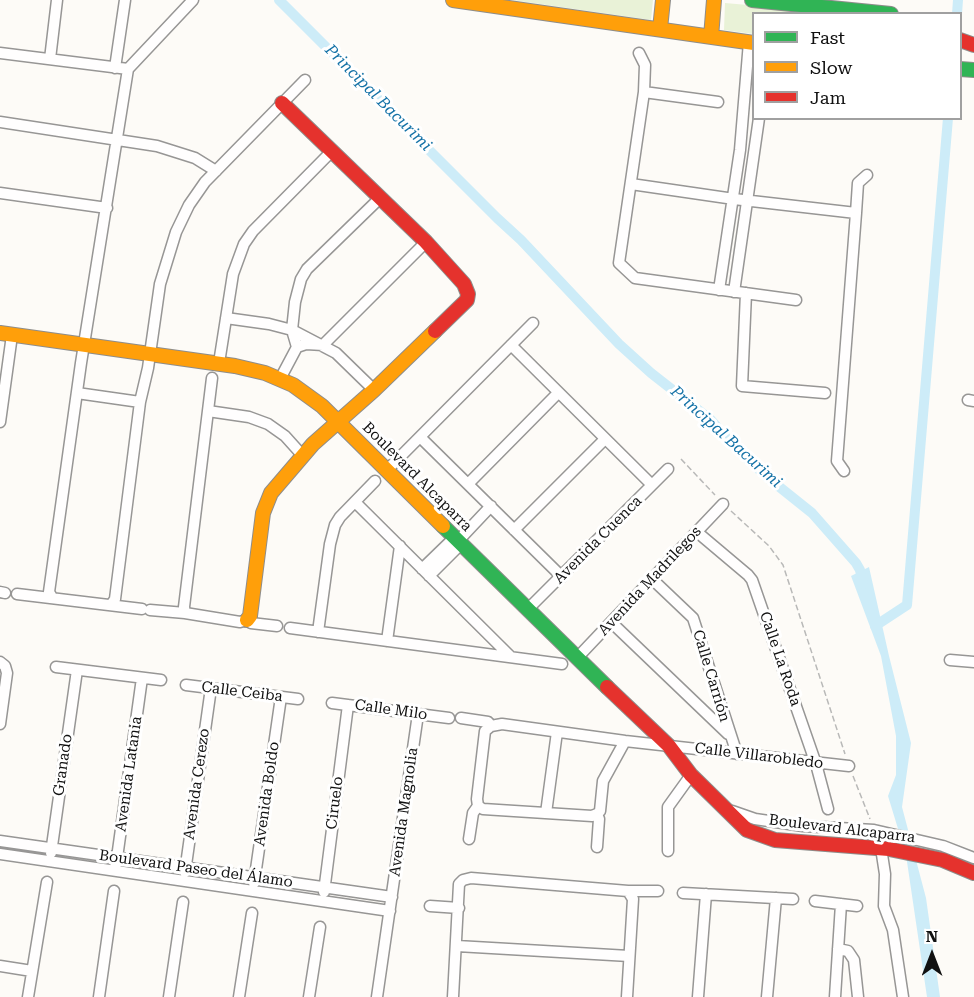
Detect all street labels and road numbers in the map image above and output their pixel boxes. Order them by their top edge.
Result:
street label: Boulevard Alcaparra [359,419,475,535]
street label: Avenida Cuenca [550,492,646,588]
street label: Avenida Madrilegos [595,523,705,639]
street label: Calle La Roda [755,609,805,709]
street label: Calle Carrión [688,628,734,724]
street label: Calle Ceiba [200,678,284,706]
street label: Calle Milo [354,696,428,724]
street label: Avenida Latania [112,715,146,833]
street label: Avenida Cerezo [180,727,214,841]
street label: Granado [50,733,76,797]
street label: Calle Villarobledo [694,739,824,773]
street label: Avenida Boldo [251,741,283,847]
street label: Avenida Magnolia [386,746,422,878]
street label: Ciruelo [323,776,347,830]
street label: Boulevard Alcaparra [768,811,916,847]
street label: Boulevard Paseo del Álamo [98,846,294,892]

